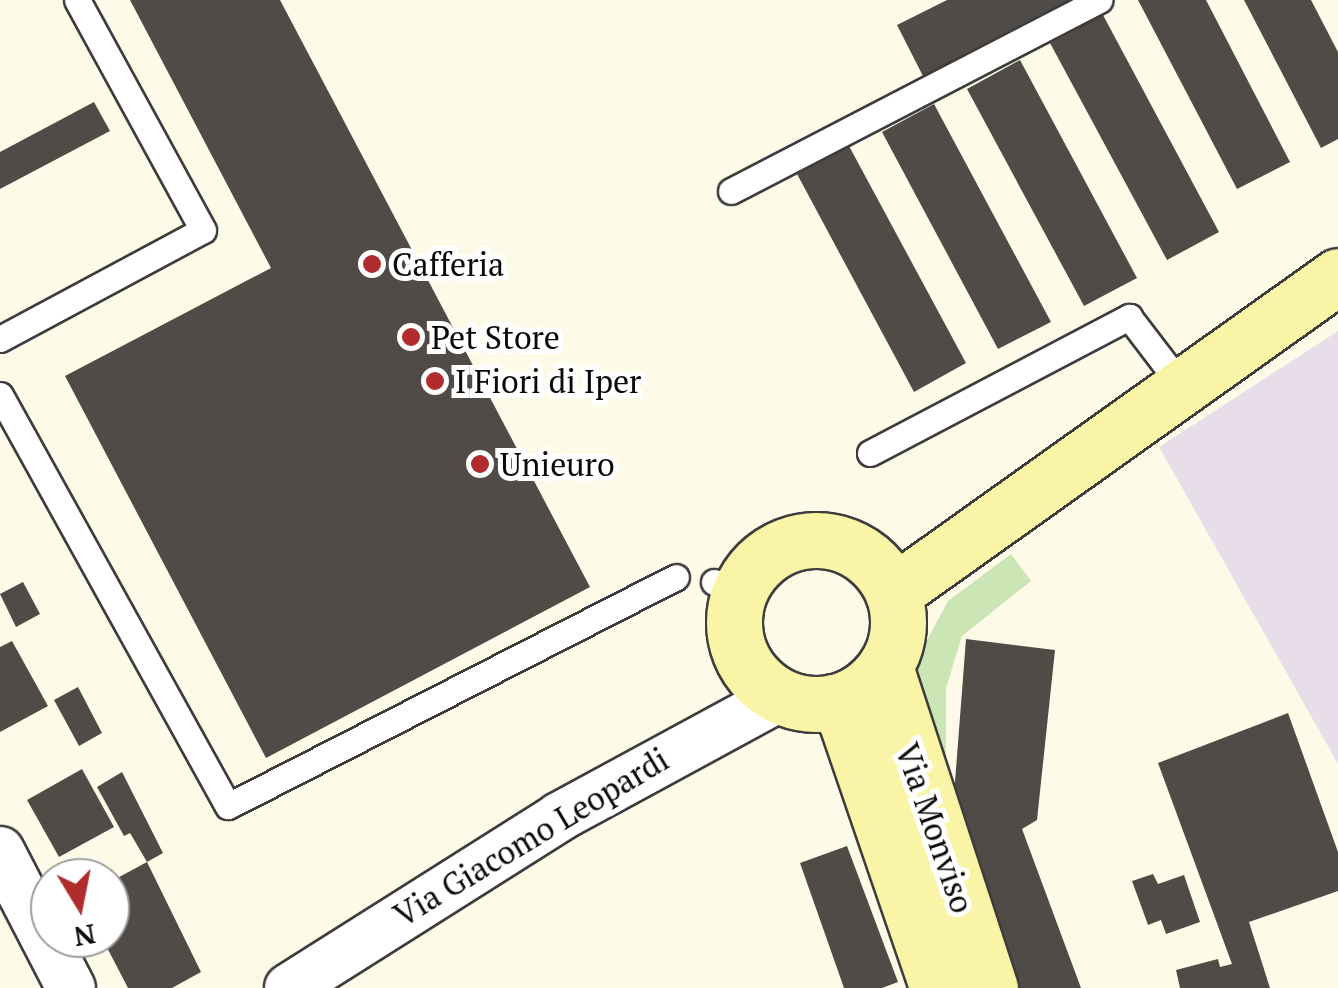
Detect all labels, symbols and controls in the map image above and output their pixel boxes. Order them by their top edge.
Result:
place label: Cafferia [392,245,504,283]
marker: Cafferia [361,253,383,275]
place label: Pet Store [431,318,560,356]
marker: Pet Store [400,326,422,348]
place label: I Fiori di Iper [455,362,641,400]
marker: I Fiori di Iper [424,370,446,392]
place label: Unieuro [500,445,615,483]
marker: Unieuro [469,453,491,475]
street label: Via Monviso [888,738,982,918]
street label: Via Giacomo Leopardi [387,740,675,934]
north arrow [30,858,130,958]
text: N [71,916,99,956]

